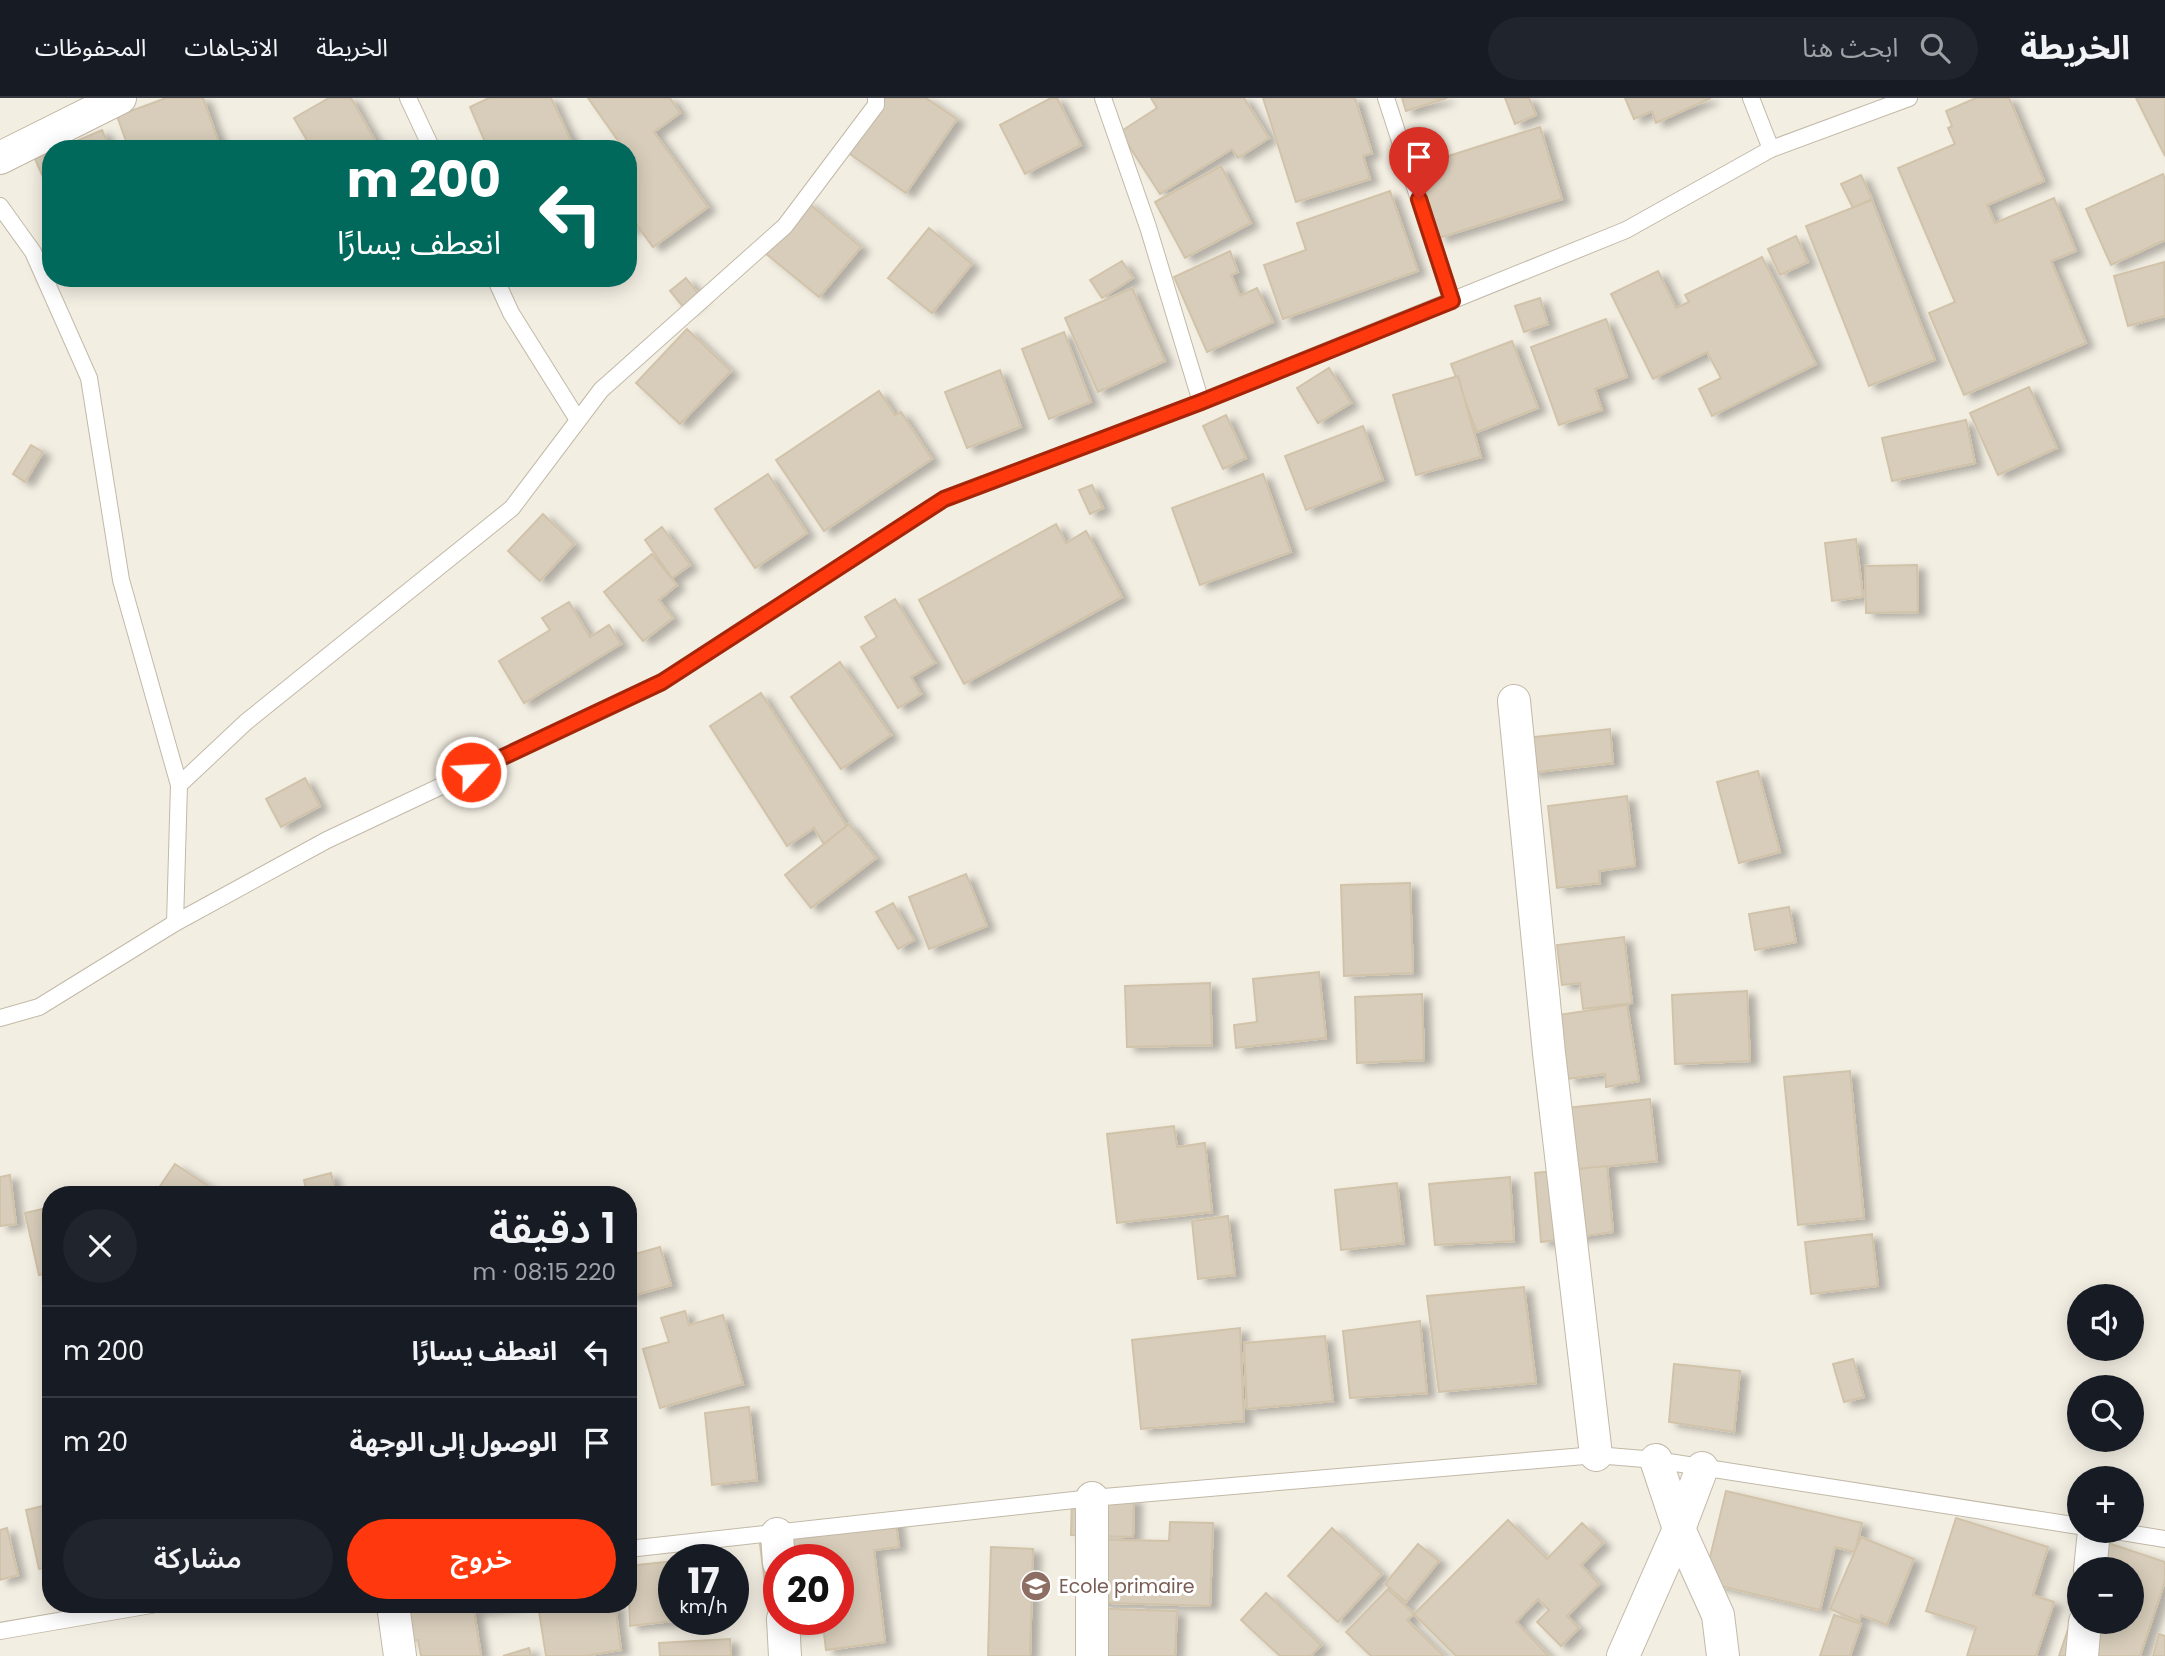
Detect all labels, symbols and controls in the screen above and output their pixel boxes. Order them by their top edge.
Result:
search box [1488,17,1978,80]
text: الخريطة [2020,24,2130,71]
icon: search [1916,29,1954,67]
text: ابحث هنا [1802,30,1898,66]
text: المحفوظات [35,31,146,64]
text: الاتجاهات [184,31,278,64]
text: الخريطة [316,31,388,64]
pin [1389,127,1449,199]
icon: arrive [1400,138,1438,176]
text: 200 m [347,146,501,214]
icon: left [525,168,616,259]
text: انعطف يسارًا [337,220,501,265]
position arrow [434,735,508,809]
text: 1 دقيقة [489,1199,616,1258]
button: close [63,1209,137,1283]
text: 220 m · 08:15 [472,1256,616,1288]
map controls [2067,1284,2144,1634]
button: sound [2067,1284,2144,1361]
text: 200 m [63,1333,144,1369]
text: انعطف يسارًا [412,1333,557,1369]
icon: left [578,1333,616,1371]
button: search [2067,1375,2144,1452]
text: 20 m [63,1424,128,1460]
text: الوصول إلى الوجهة [350,1424,557,1460]
icon: arrive [578,1424,616,1462]
button: + [2067,1466,2144,1543]
button: مشاركة [63,1519,333,1599]
button: خروج [347,1519,616,1599]
speed limit sign: 20 [763,1544,854,1635]
text: 17 [688,1556,719,1605]
button: − [2067,1557,2144,1634]
school or university icon: Ecole primaire [1019,1569,1053,1603]
place label: Ecole primaire [1059,1573,1195,1600]
text: km/h [680,1594,727,1619]

